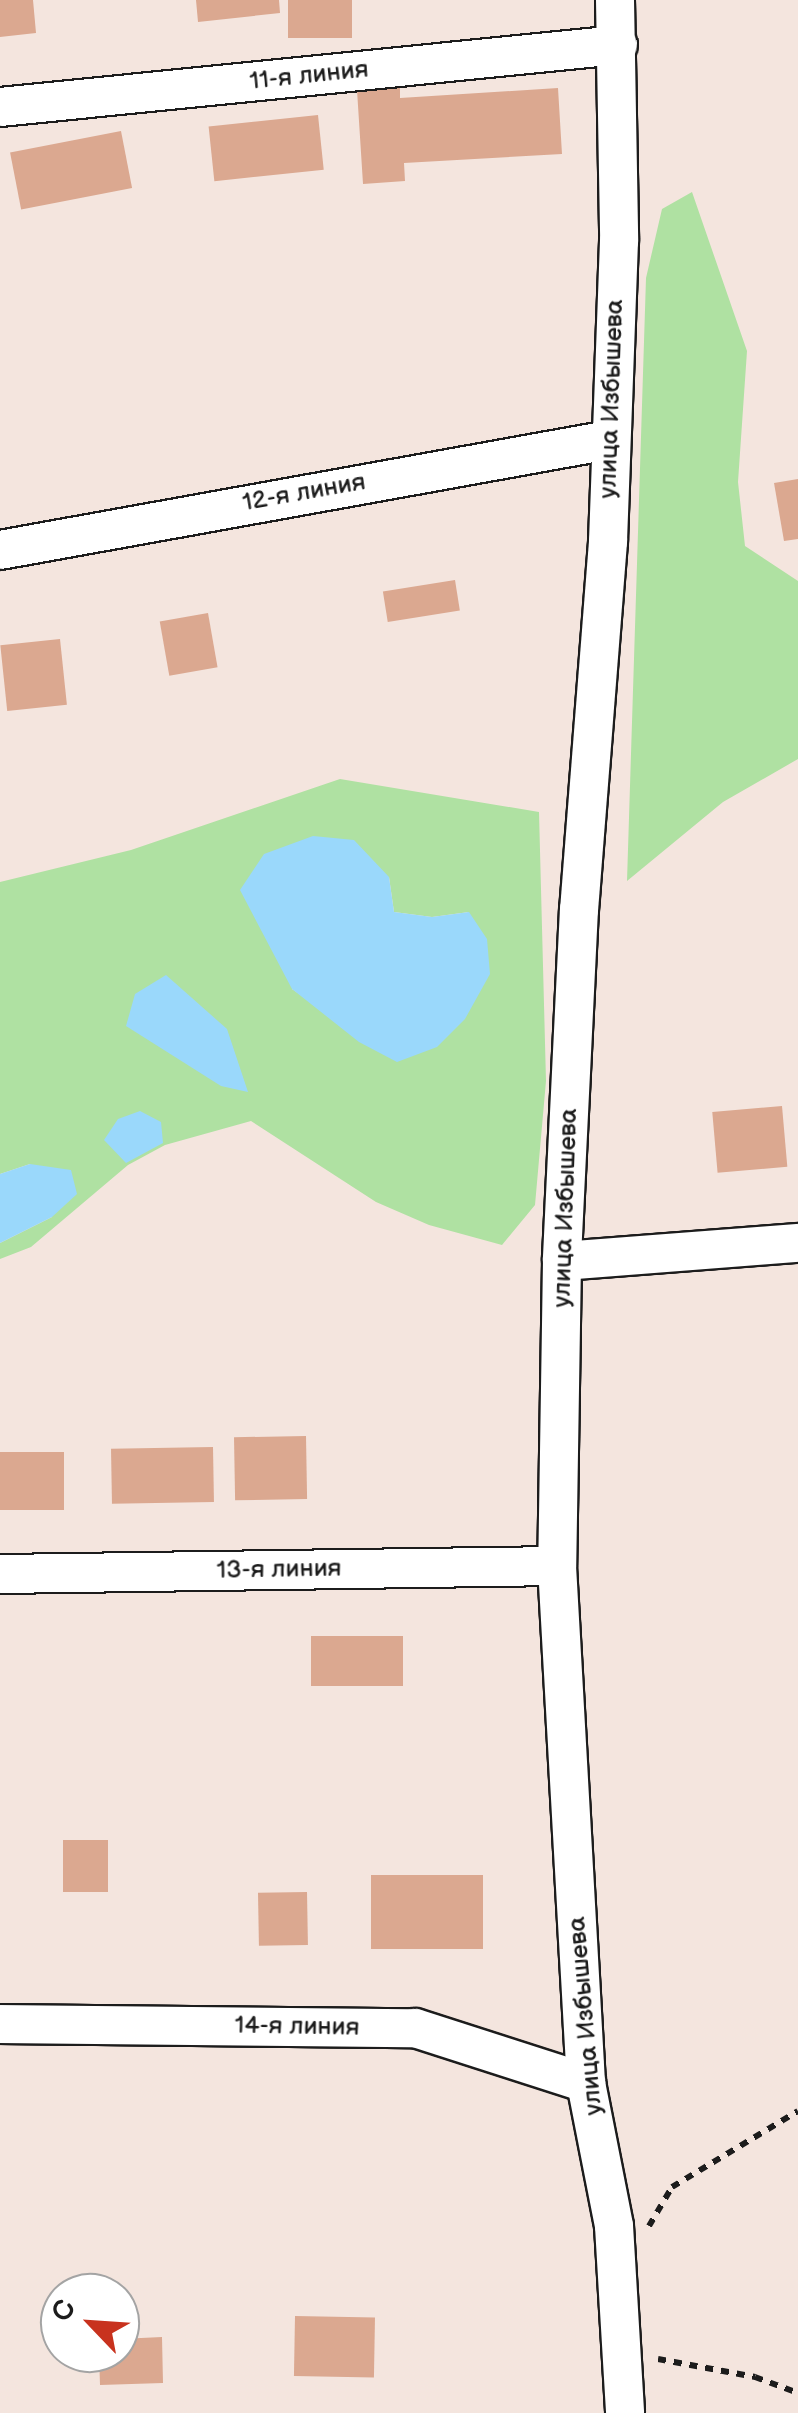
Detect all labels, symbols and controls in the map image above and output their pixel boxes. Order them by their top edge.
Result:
street label: 11-я линия [248,55,370,97]
street label: улица Избышева [594,299,630,499]
street label: 12-я линия [240,467,368,519]
street label: улица Избышева [548,1108,584,1308]
street label: 13-я линия [216,1554,342,1586]
street label: улица Избышева [562,1915,610,2117]
street label: 14-я линия [234,2011,360,2043]
north arrow [40,2273,140,2373]
text: С [45,2295,83,2327]

